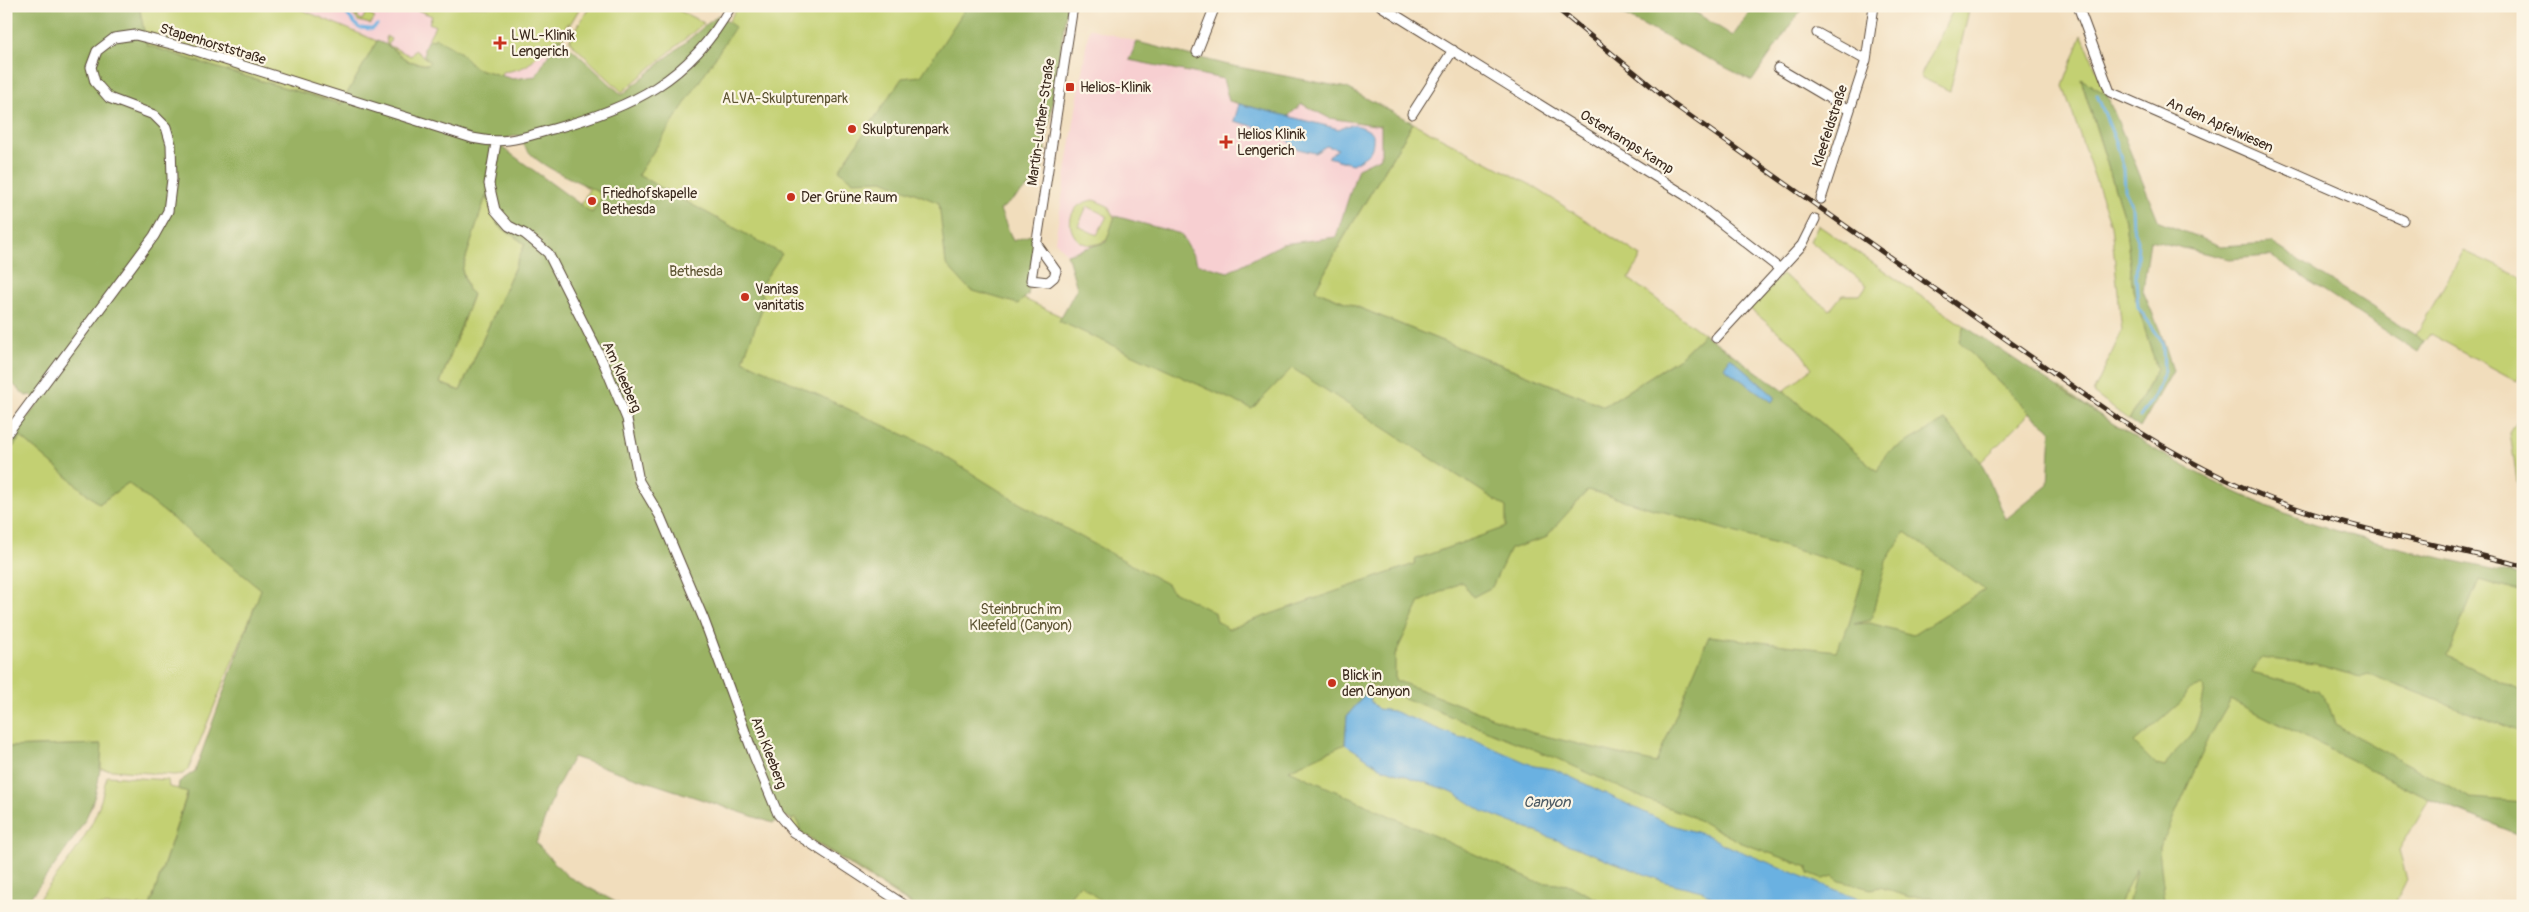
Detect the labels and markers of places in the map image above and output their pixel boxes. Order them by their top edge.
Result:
place label: LWL-Klinik Lengerich [511,27,575,60]
marker: LWL-Klinik Lengerich [493,36,507,50]
place label: Helios-Klinik [1080,79,1151,96]
marker: Helios-Klinik [1064,81,1076,93]
place label: Skulpturenpark [862,121,949,138]
marker: Skulpturenpark [846,123,858,135]
place label: Helios Klinik Lengerich [1237,126,1305,159]
marker: Helios Klinik Lengerich [1219,135,1233,149]
place label: Friedhofskapelle Bethesda [602,185,697,218]
place label: Der Grüne Raum [801,189,898,206]
marker: Der Grüne Raum [785,191,797,203]
marker: Friedhofskapelle Bethesda [586,195,598,207]
place label: Vanitas vanitatis [754,281,805,314]
marker: Vanitas vanitatis [739,291,751,303]
place label: Blick in den Canyon [1342,667,1410,700]
marker: Blick in den Canyon [1326,677,1338,689]

